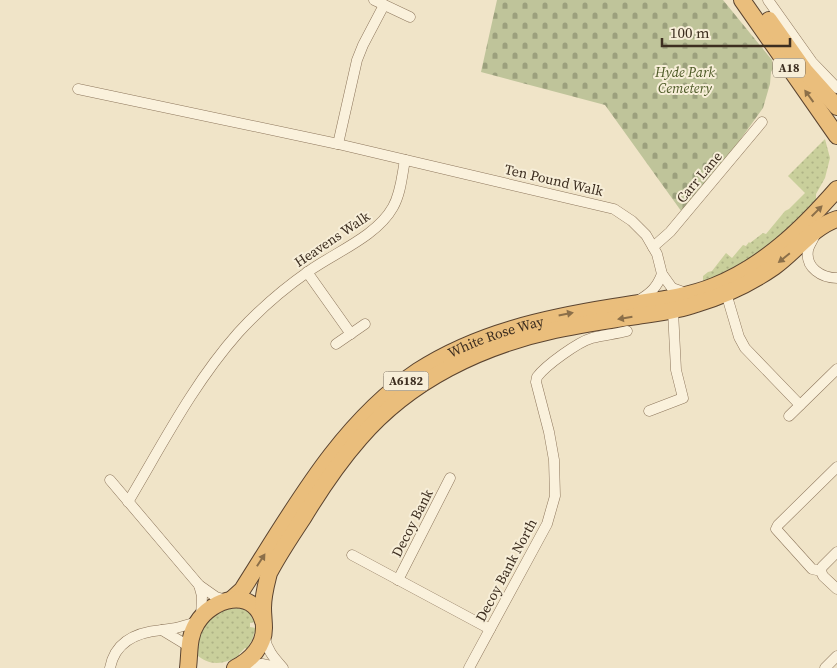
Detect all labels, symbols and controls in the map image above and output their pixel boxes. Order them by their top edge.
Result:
scale bar [662,15,790,47]
text: 100 m [670,22,710,43]
road number: A18 [773,58,805,78]
park label: Hyde Park Cemetery [654,62,715,98]
one-way arrow [804,89,814,103]
street label: Carr Lane [671,147,727,207]
street label: Ten Pound Walk [503,159,606,201]
one-way arrow [810,205,822,217]
street label: Heavens Walk [290,206,374,272]
one-way arrow [778,253,791,264]
one-way arrow [559,310,575,318]
street label: White Rose Way [444,311,546,363]
one-way arrow [616,314,632,322]
road number: A6182 [384,372,428,391]
street label: Decoy Bank [386,485,438,560]
street label: Decoy Bank North [470,515,542,625]
one-way arrow [256,554,266,567]

